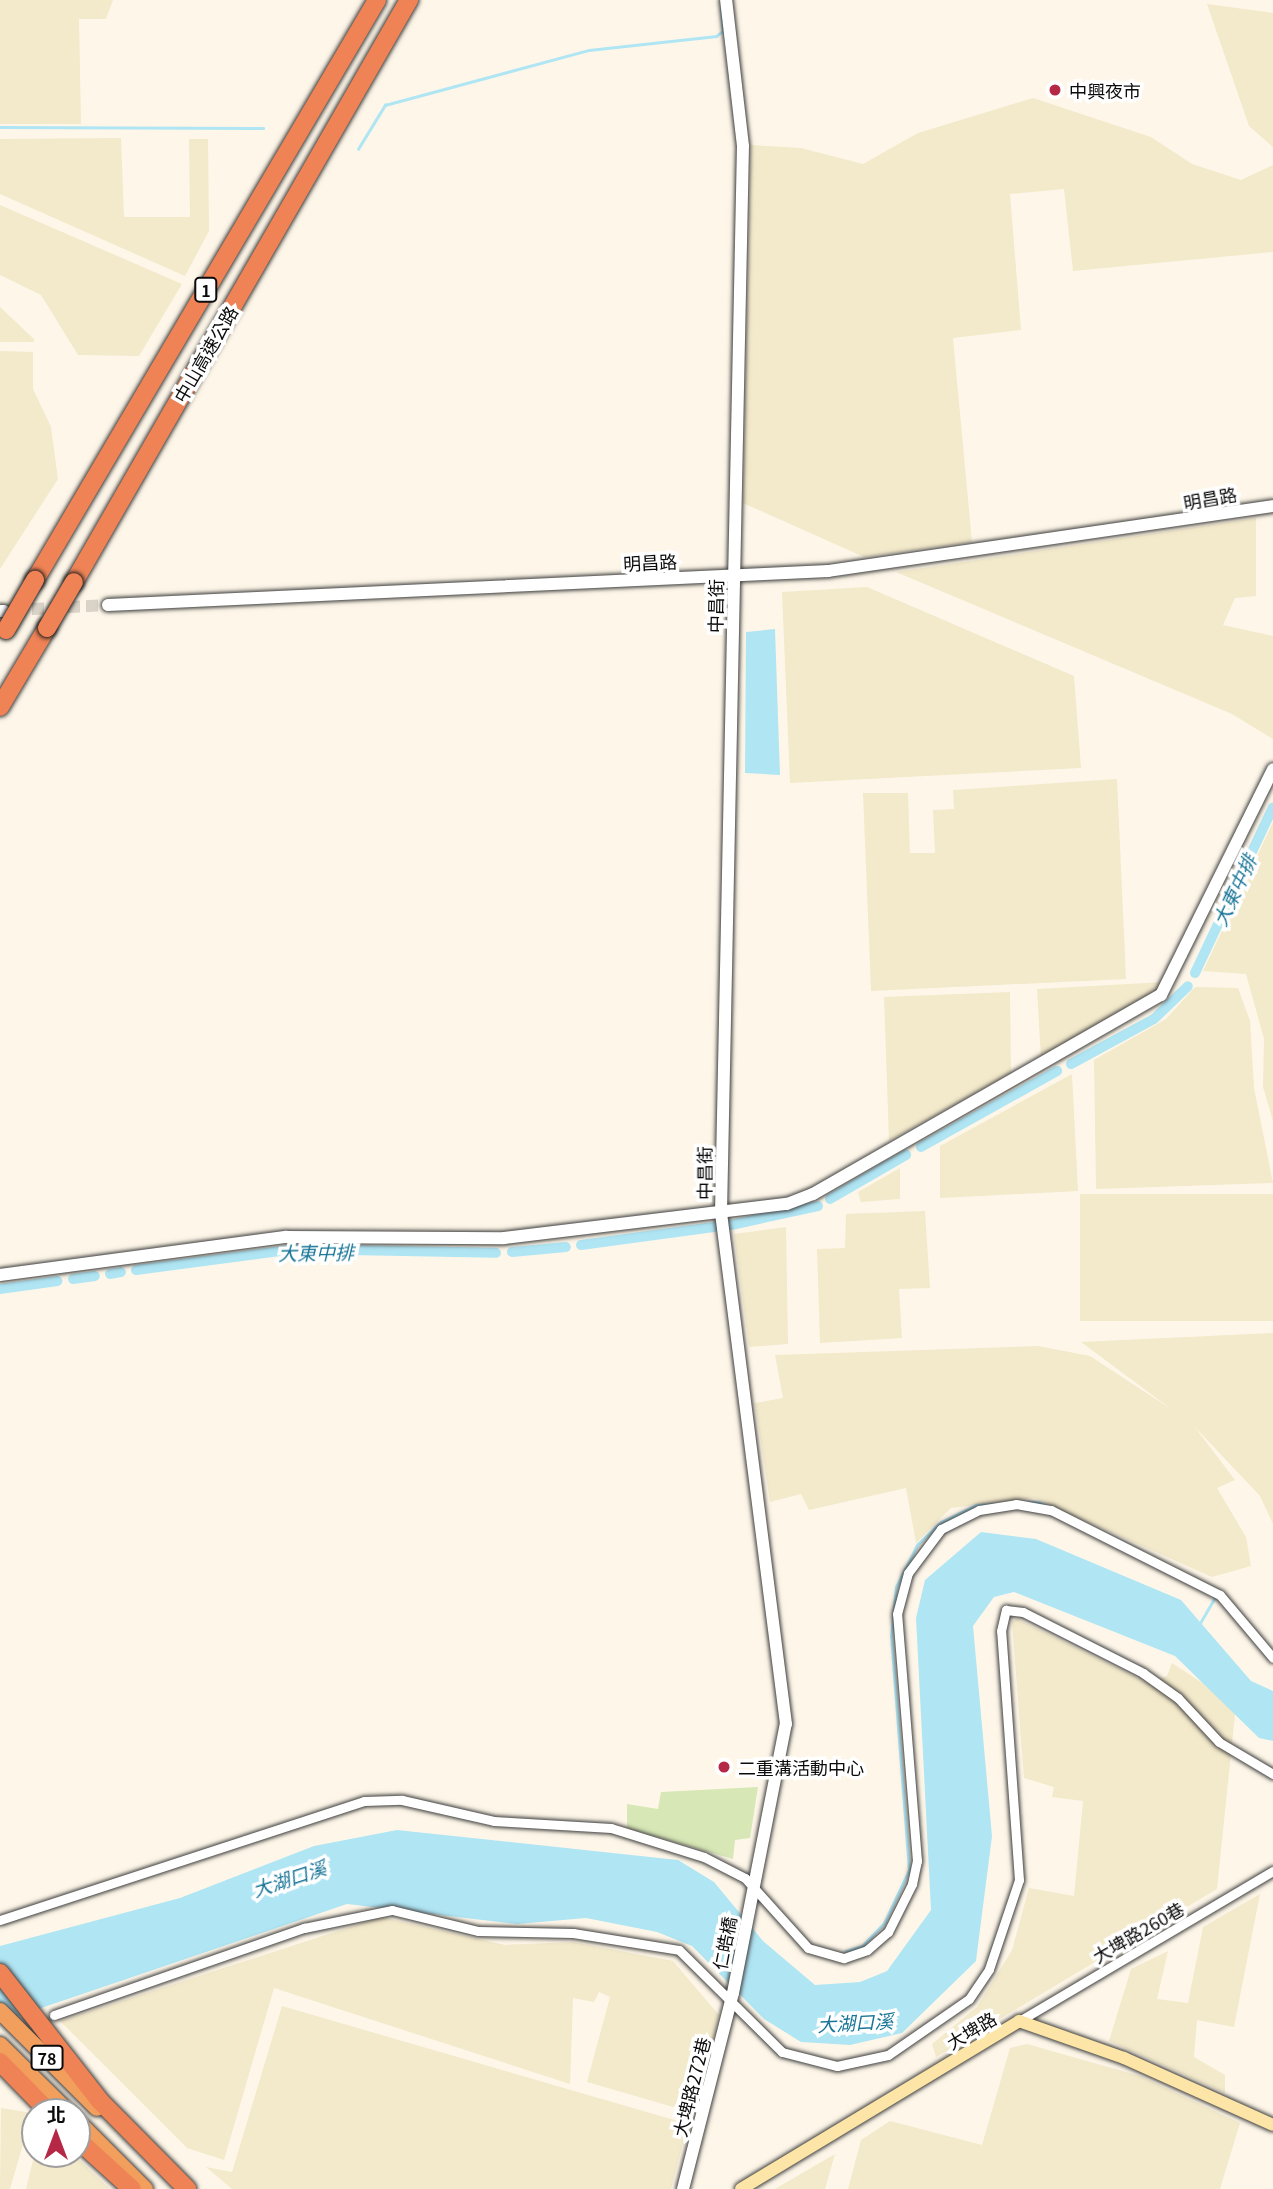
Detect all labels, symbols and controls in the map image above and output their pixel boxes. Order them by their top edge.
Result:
place label: 中興夜市 [1069,79,1141,101]
marker: 中興夜市 [1047,82,1063,98]
road number: 1 [194,278,218,302]
street label: 中山高速公路 [169,302,241,406]
street label: 明昌路 [1182,483,1238,513]
street label: 明昌路 [622,550,678,574]
street label: 中昌街 [704,579,726,633]
water label: 大東中排 [1208,851,1260,929]
street label: 中昌街 [693,1146,715,1200]
water label: 大東中排 [278,1240,354,1264]
place label: 二重溝活動中心 [738,1756,864,1778]
marker: 二重溝活動中心 [716,1759,732,1775]
water label: 大湖口溪 [249,1855,329,1901]
street label: 大埤路260巷 [1088,1897,1188,1967]
street label: 仁皓橋 [708,1914,740,1972]
street label: 大埤路 [942,2007,1000,2053]
water label: 大湖口溪 [816,2009,894,2035]
street label: 大埤路272巷 [668,2035,714,2139]
road number: 78 [30,2046,64,2070]
north arrow [21,2098,91,2168]
text: 北 [46,2100,66,2127]

